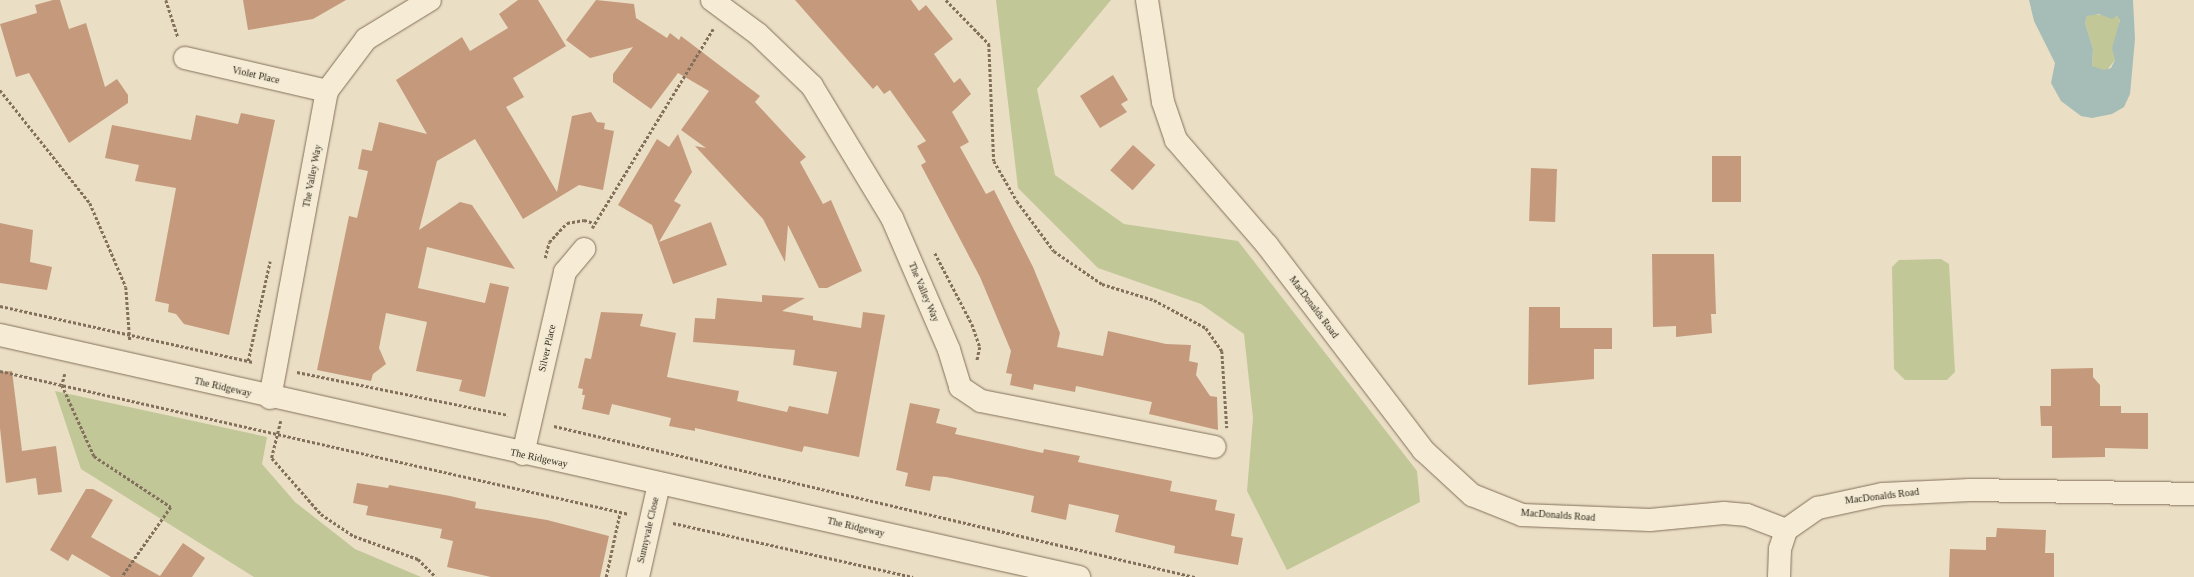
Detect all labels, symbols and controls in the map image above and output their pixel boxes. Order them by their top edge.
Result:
street label: Violet Place [231,64,281,86]
street label: The Valley Way [300,143,324,209]
street label: The Valley Way [906,260,942,324]
street label: MacDonalds Road [1287,274,1341,340]
street label: Silver Place [536,323,558,373]
street label: The Ridgeway [193,375,253,399]
street label: The Ridgeway [509,446,569,470]
street label: MacDonalds Road [1844,485,1920,507]
street label: Sunnyvale Close [635,496,661,564]
street label: MacDonalds Road [1520,506,1596,524]
street label: The Ridgeway [826,515,886,539]

